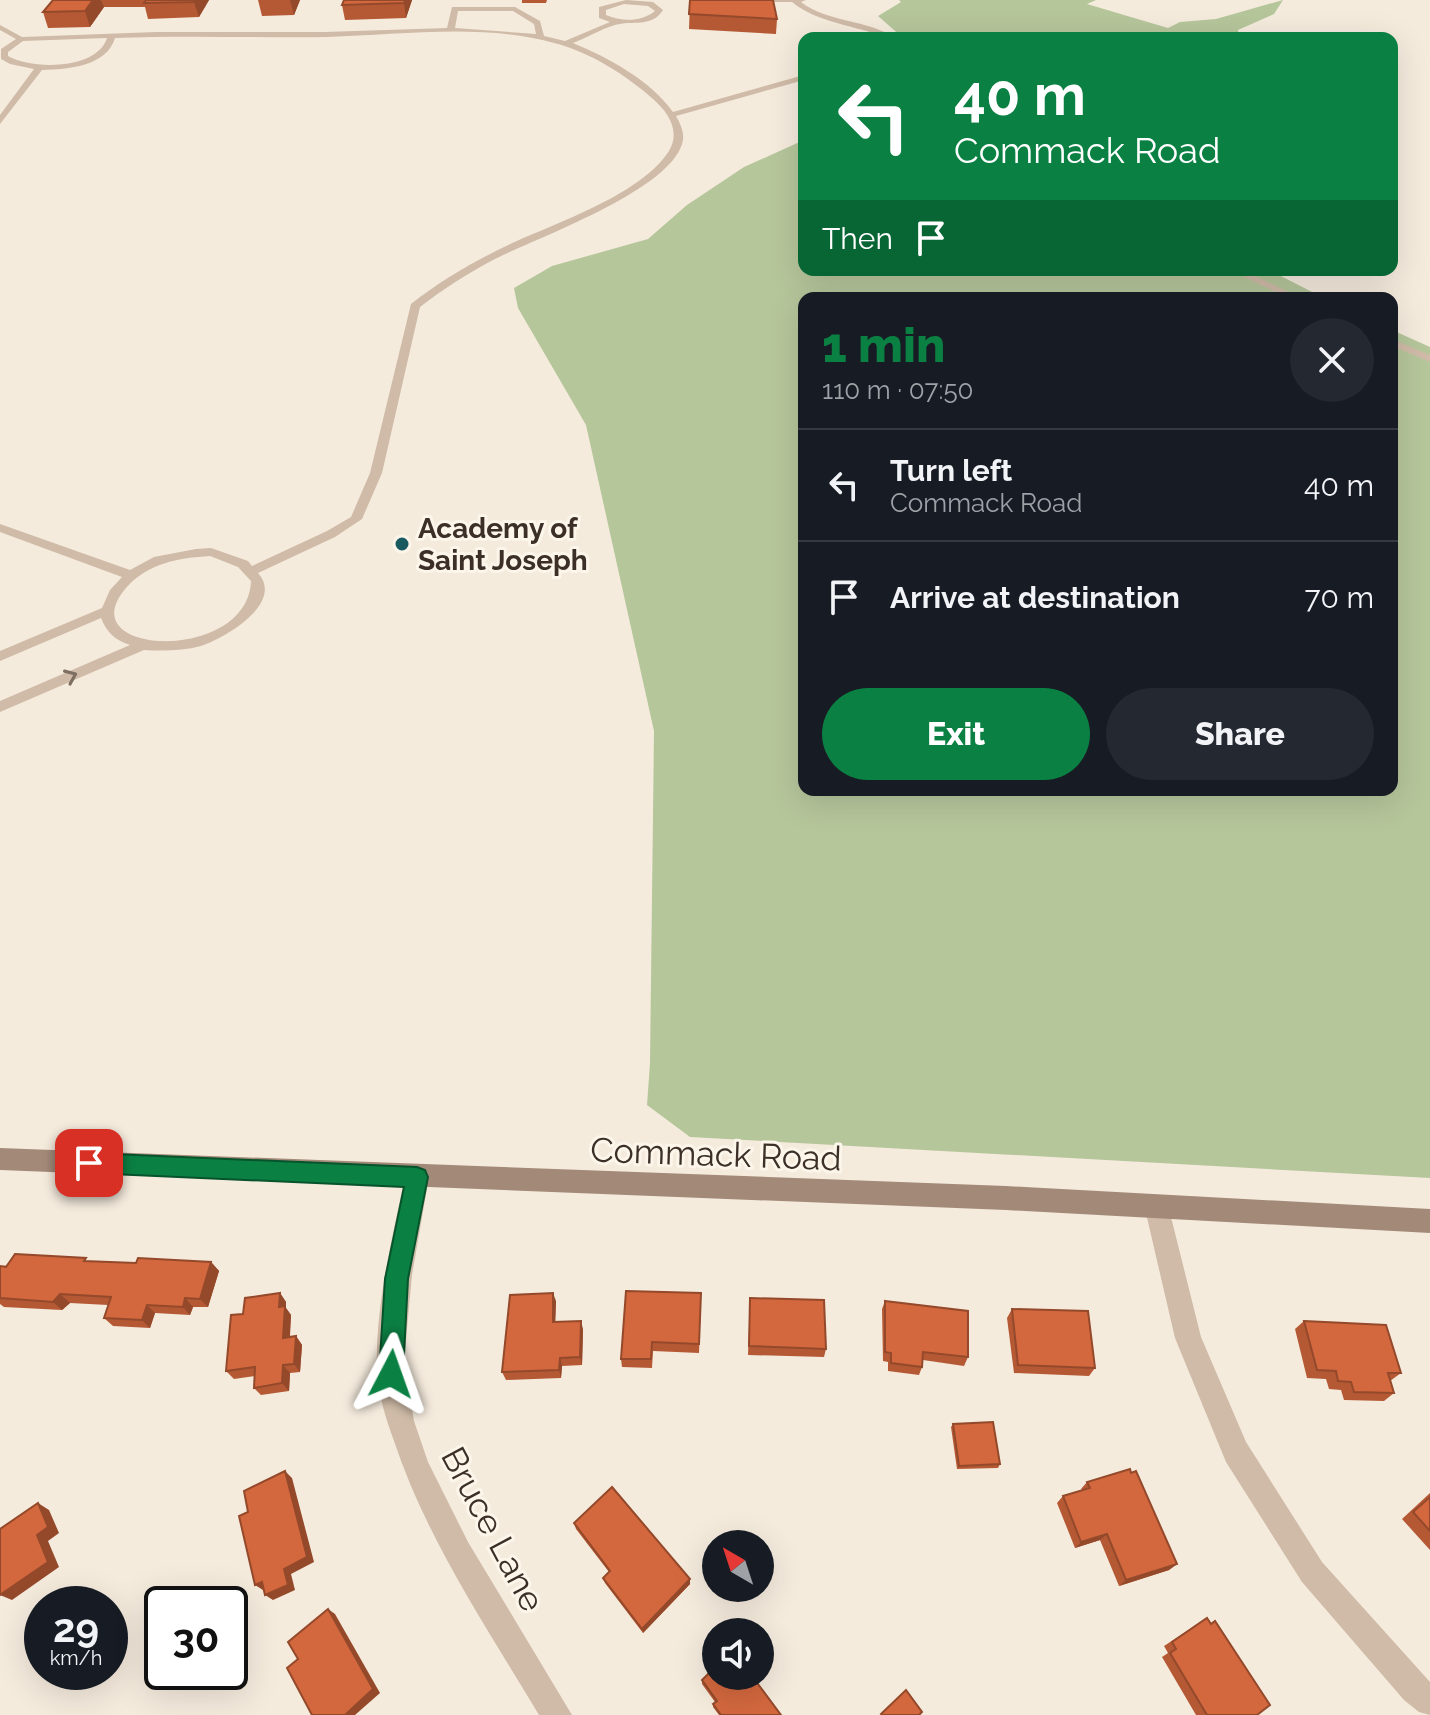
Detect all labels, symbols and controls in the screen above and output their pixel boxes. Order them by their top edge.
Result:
text: 40 m [954,62,1086,128]
icon: left [822,64,926,168]
text: Commack Road [954,129,1220,171]
icon: arrive [909,216,953,260]
text: Then [822,221,893,256]
text: 1 min [822,317,945,373]
button: close [1290,318,1374,402]
text: 110 m · 07:50 [822,375,973,405]
text: Turn left [890,453,1012,488]
icon: left [822,463,866,507]
text: 40 m [1304,468,1374,503]
text: Commack Road [890,488,1082,518]
place label: Academy of Saint Joseph [418,512,588,577]
marker: Academy of Saint Joseph [393,535,411,553]
icon: arrive [822,575,866,619]
text: Arrive at destination [890,580,1180,615]
text: 70 m [1304,580,1374,615]
one-way arrow [63,670,77,686]
button: Exit [822,688,1090,780]
button: Share [1106,688,1374,780]
pin [55,1129,123,1197]
street label: Commack Road [590,1130,842,1178]
icon: arrive [67,1141,111,1185]
position arrow [349,1332,433,1416]
street label: Bruce Lane [433,1440,553,1618]
north arrow [702,1530,774,1602]
map controls [702,1530,774,1690]
speed limit sign: 30 [144,1586,248,1690]
text: 29 [53,1604,99,1651]
button: sound [702,1618,774,1690]
text: km/h [50,1646,102,1670]

